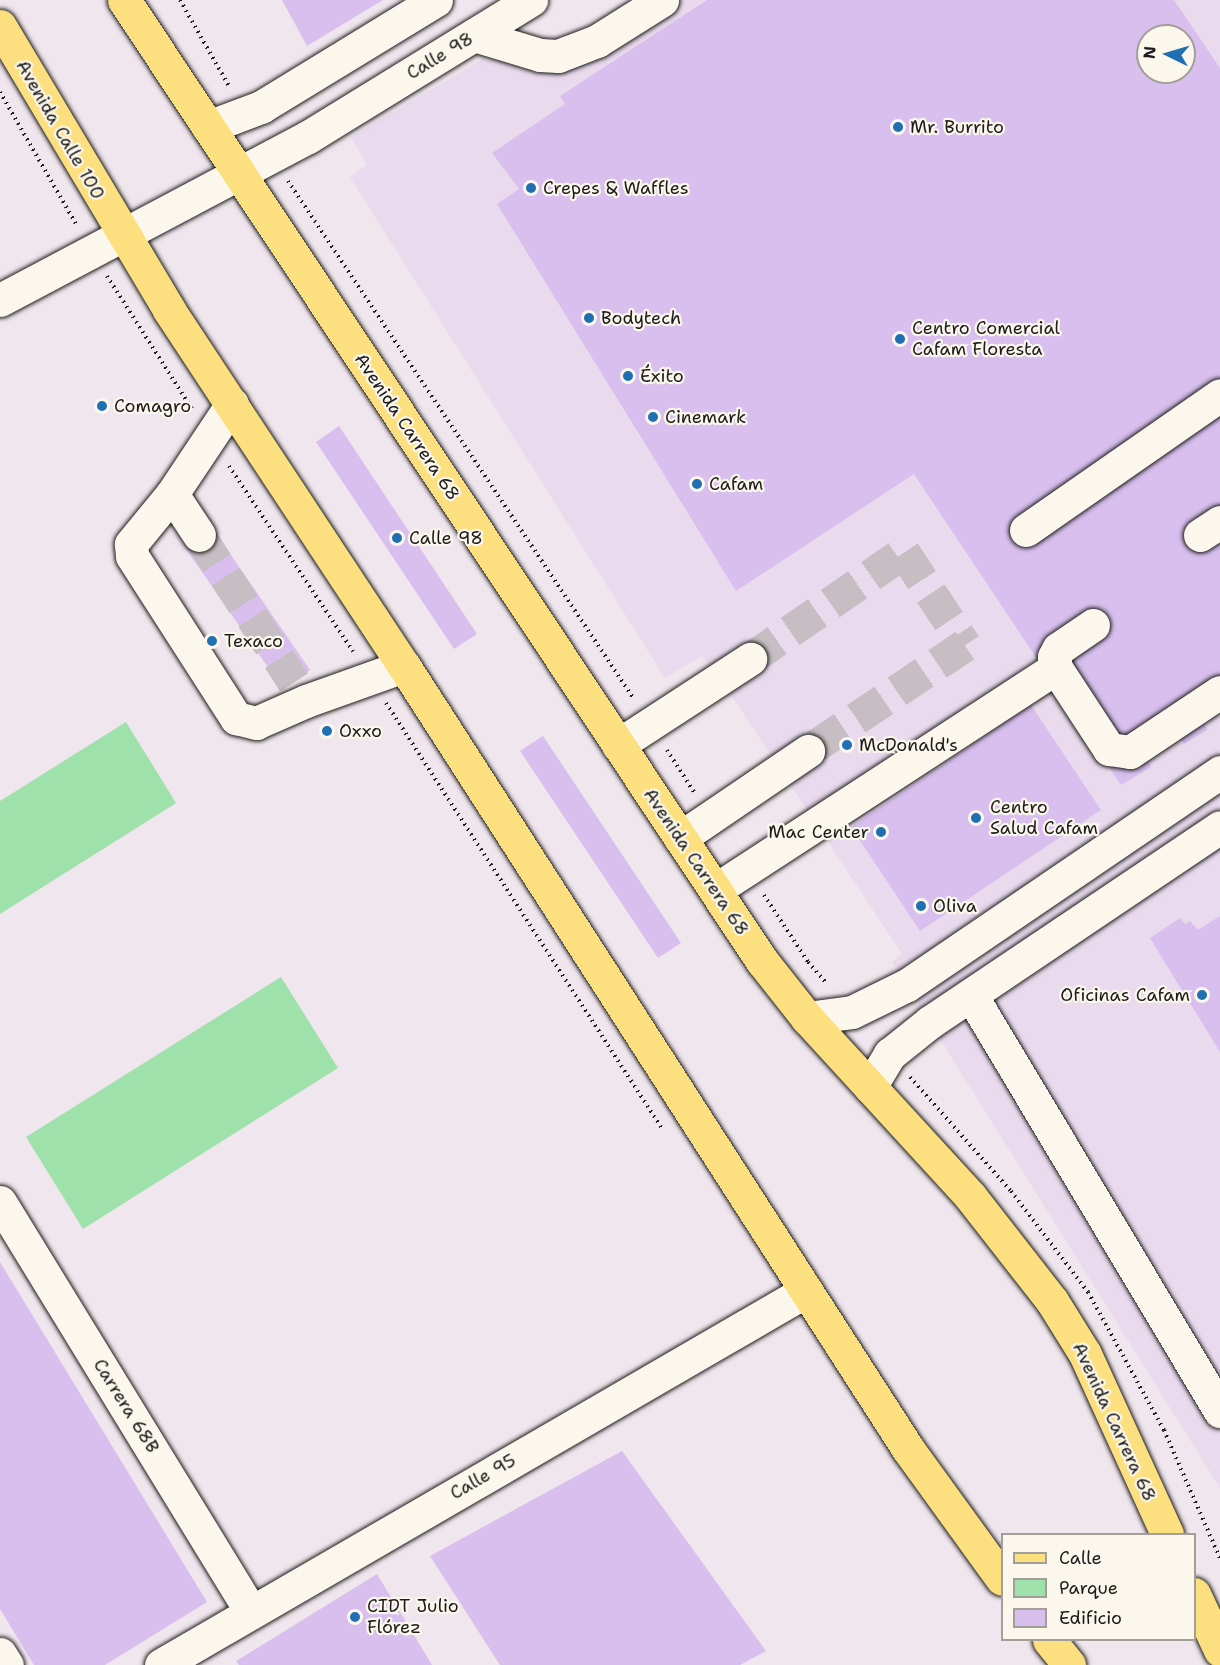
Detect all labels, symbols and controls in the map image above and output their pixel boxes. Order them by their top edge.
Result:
north arrow [1136,24,1196,84]
street label: Calle 98 [403,28,477,84]
text: N [1139,45,1161,60]
street label: Avenida Calle 100 [11,56,109,204]
place label: Mr. Burrito [910,116,1004,138]
marker: Mr. Burrito [891,120,905,134]
place label: Crepes & Waffles [543,177,689,199]
marker: Crepes & Waffles [524,181,538,195]
place label: Bodytech [601,307,681,329]
marker: Bodytech [582,311,596,325]
place label: Centro Comercial Cafam Floresta [912,318,1060,360]
marker: Centro Comercial Cafam Floresta [893,332,907,346]
street label: Avenida Carrera 68 [350,349,464,505]
place label: Éxito [640,365,684,387]
marker: Éxito [621,369,635,383]
place label: Comagro [114,395,191,417]
marker: Comagro [95,399,109,413]
place label: Cinemark [665,406,746,428]
marker: Cinemark [646,410,660,424]
place label: Cafam [709,473,763,495]
marker: Cafam [690,477,704,491]
place label: Calle 98 [409,527,483,549]
marker: Calle 98 [390,531,404,545]
place label: Texaco [224,630,283,652]
marker: Texaco [205,634,219,648]
place label: Oxxo [339,720,382,742]
marker: Oxxo [320,724,334,738]
place label: McDonald's [859,734,958,756]
marker: McDonald's [840,738,854,752]
street label: Avenida Carrera 68 [639,784,753,940]
place label: Centro Salud Cafam [990,797,1098,840]
marker: Centro Salud Cafam [967,809,985,827]
place label: Mac Center [768,821,869,843]
marker: Mac Center [874,825,888,839]
place label: Oliva [933,895,977,917]
marker: Oliva [914,899,928,913]
place label: Oficinas Cafam [1060,984,1190,1006]
marker: Oficinas Cafam [1195,988,1209,1002]
street label: Avenida Carrera 68 [1068,1339,1160,1505]
street label: Carrera 68B [89,1355,163,1457]
street label: Calle 95 [446,1450,520,1504]
legend [1001,1533,1196,1641]
text: Calle [1059,1546,1102,1570]
text: Parque [1059,1576,1118,1600]
place label: CIDT Julio Flórez [367,1596,459,1638]
text: Edificio [1059,1606,1122,1630]
marker: CIDT Julio Flórez [348,1610,362,1624]

